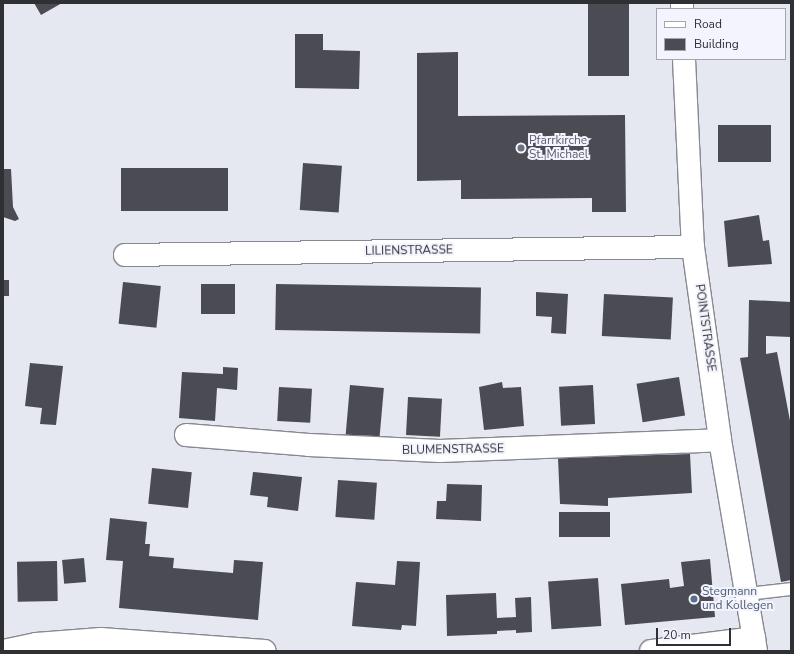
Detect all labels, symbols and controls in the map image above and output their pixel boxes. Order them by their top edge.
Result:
legend [656,8,786,60]
text: Road [694,16,722,32]
text: Building [694,36,739,52]
place label: Pfarrkirche St. Michael [529,134,588,162]
marker: Pfarrkirche St. Michael [516,143,526,153]
street label: LILIENSTRASSE [365,243,453,259]
street label: POINTSTRASSE [692,283,718,373]
street label: BLUMENSTRASSE [402,442,504,458]
place label: Stegmann und Kollegen [702,585,773,613]
marker: Stegmann und Kollegen [689,594,699,604]
scale bar [658,620,733,646]
text: 20 m [663,627,691,643]

